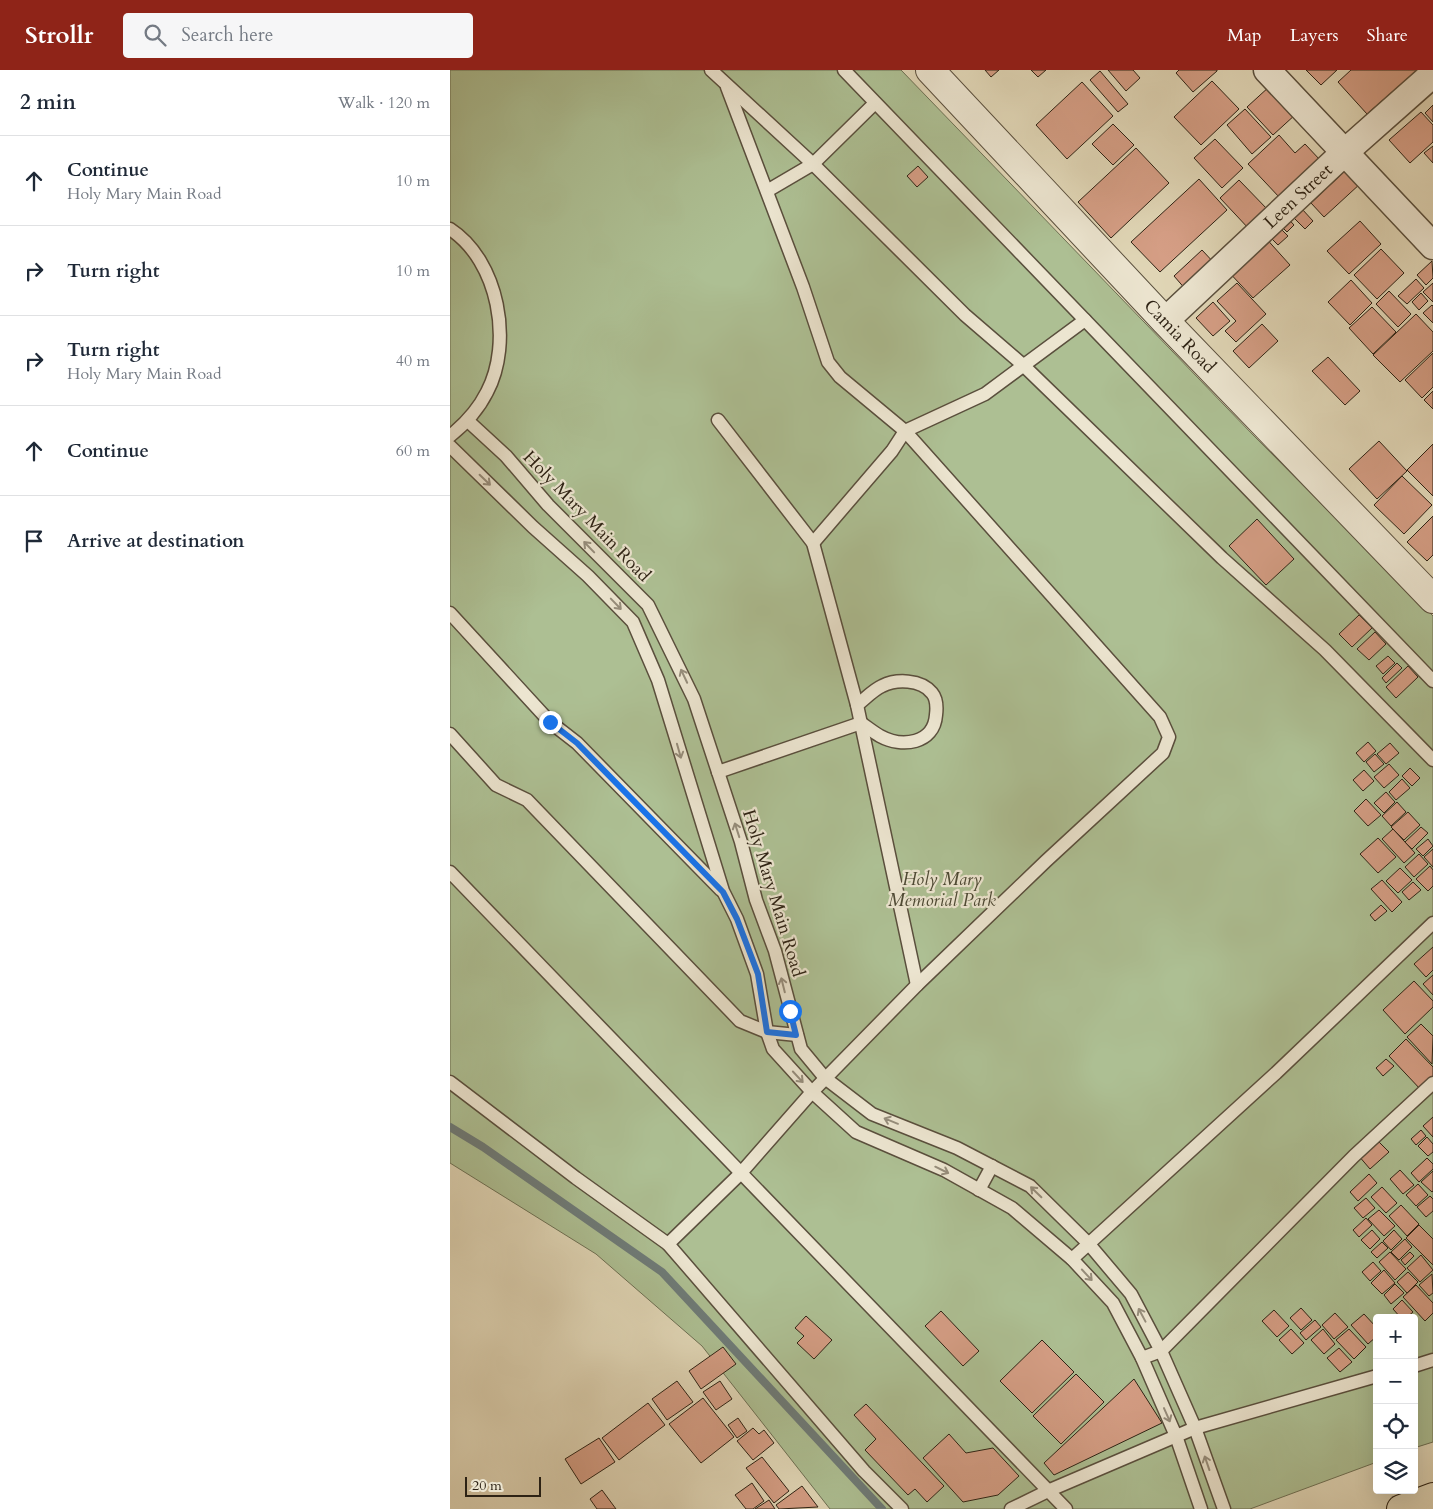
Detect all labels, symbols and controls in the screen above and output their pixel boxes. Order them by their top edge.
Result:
search box [123,13,473,58]
text: Strollr [25,19,93,52]
icon: search [141,21,169,49]
text: Search here [181,22,273,48]
text: Map [1227,23,1262,48]
text: Layers [1290,23,1339,48]
text: Share [1367,23,1408,48]
text: 2 min [20,88,76,117]
text: Walk · 120 m [338,92,430,114]
text: Continue [67,157,149,183]
street label: Leen Street [1259,158,1338,235]
icon: ahead [20,167,48,195]
text: 10 m [396,170,430,192]
text: Holy Mary Main Road [67,183,221,205]
icon: right [20,257,48,285]
text: Turn right [67,258,159,284]
text: 10 m [396,260,430,282]
street label: Camia Road [1138,294,1222,379]
text: Turn right [67,337,159,363]
icon: right [20,347,48,375]
text: 40 m [396,350,430,372]
text: Holy Mary Main Road [67,363,221,385]
icon: ahead [20,437,48,465]
text: Continue [67,438,149,464]
text: 60 m [396,440,430,462]
street label: Holy Mary Main Road [517,445,656,588]
one-way arrow [479,474,491,486]
icon: arrive [20,527,48,555]
text: Arrive at destination [67,528,244,554]
one-way arrow [583,541,595,553]
one-way arrow [610,598,622,610]
one-way arrow [678,669,688,684]
route end [539,711,562,734]
one-way arrow [675,743,685,759]
street label: Holy Mary Main Road [736,806,811,980]
one-way arrow [732,822,741,838]
park label: Holy Mary Memorial Park [888,867,996,913]
one-way arrow [778,978,787,994]
route start [779,1000,802,1023]
one-way arrow [792,1071,804,1083]
one-way arrow [884,1116,899,1125]
one-way arrow [934,1166,949,1175]
one-way arrow [1030,1186,1043,1198]
one-way arrow [1081,1268,1093,1281]
one-way arrow [1137,1307,1147,1322]
map controls [1373,1314,1418,1494]
button: + [1373,1314,1418,1359]
button: − [1373,1359,1418,1404]
button: locate [1373,1404,1418,1449]
one-way arrow [1163,1407,1173,1422]
button: layers [1373,1449,1418,1494]
one-way arrow [1202,1456,1211,1471]
scale bar [465,1474,541,1497]
text: 20 m [472,1476,502,1495]

